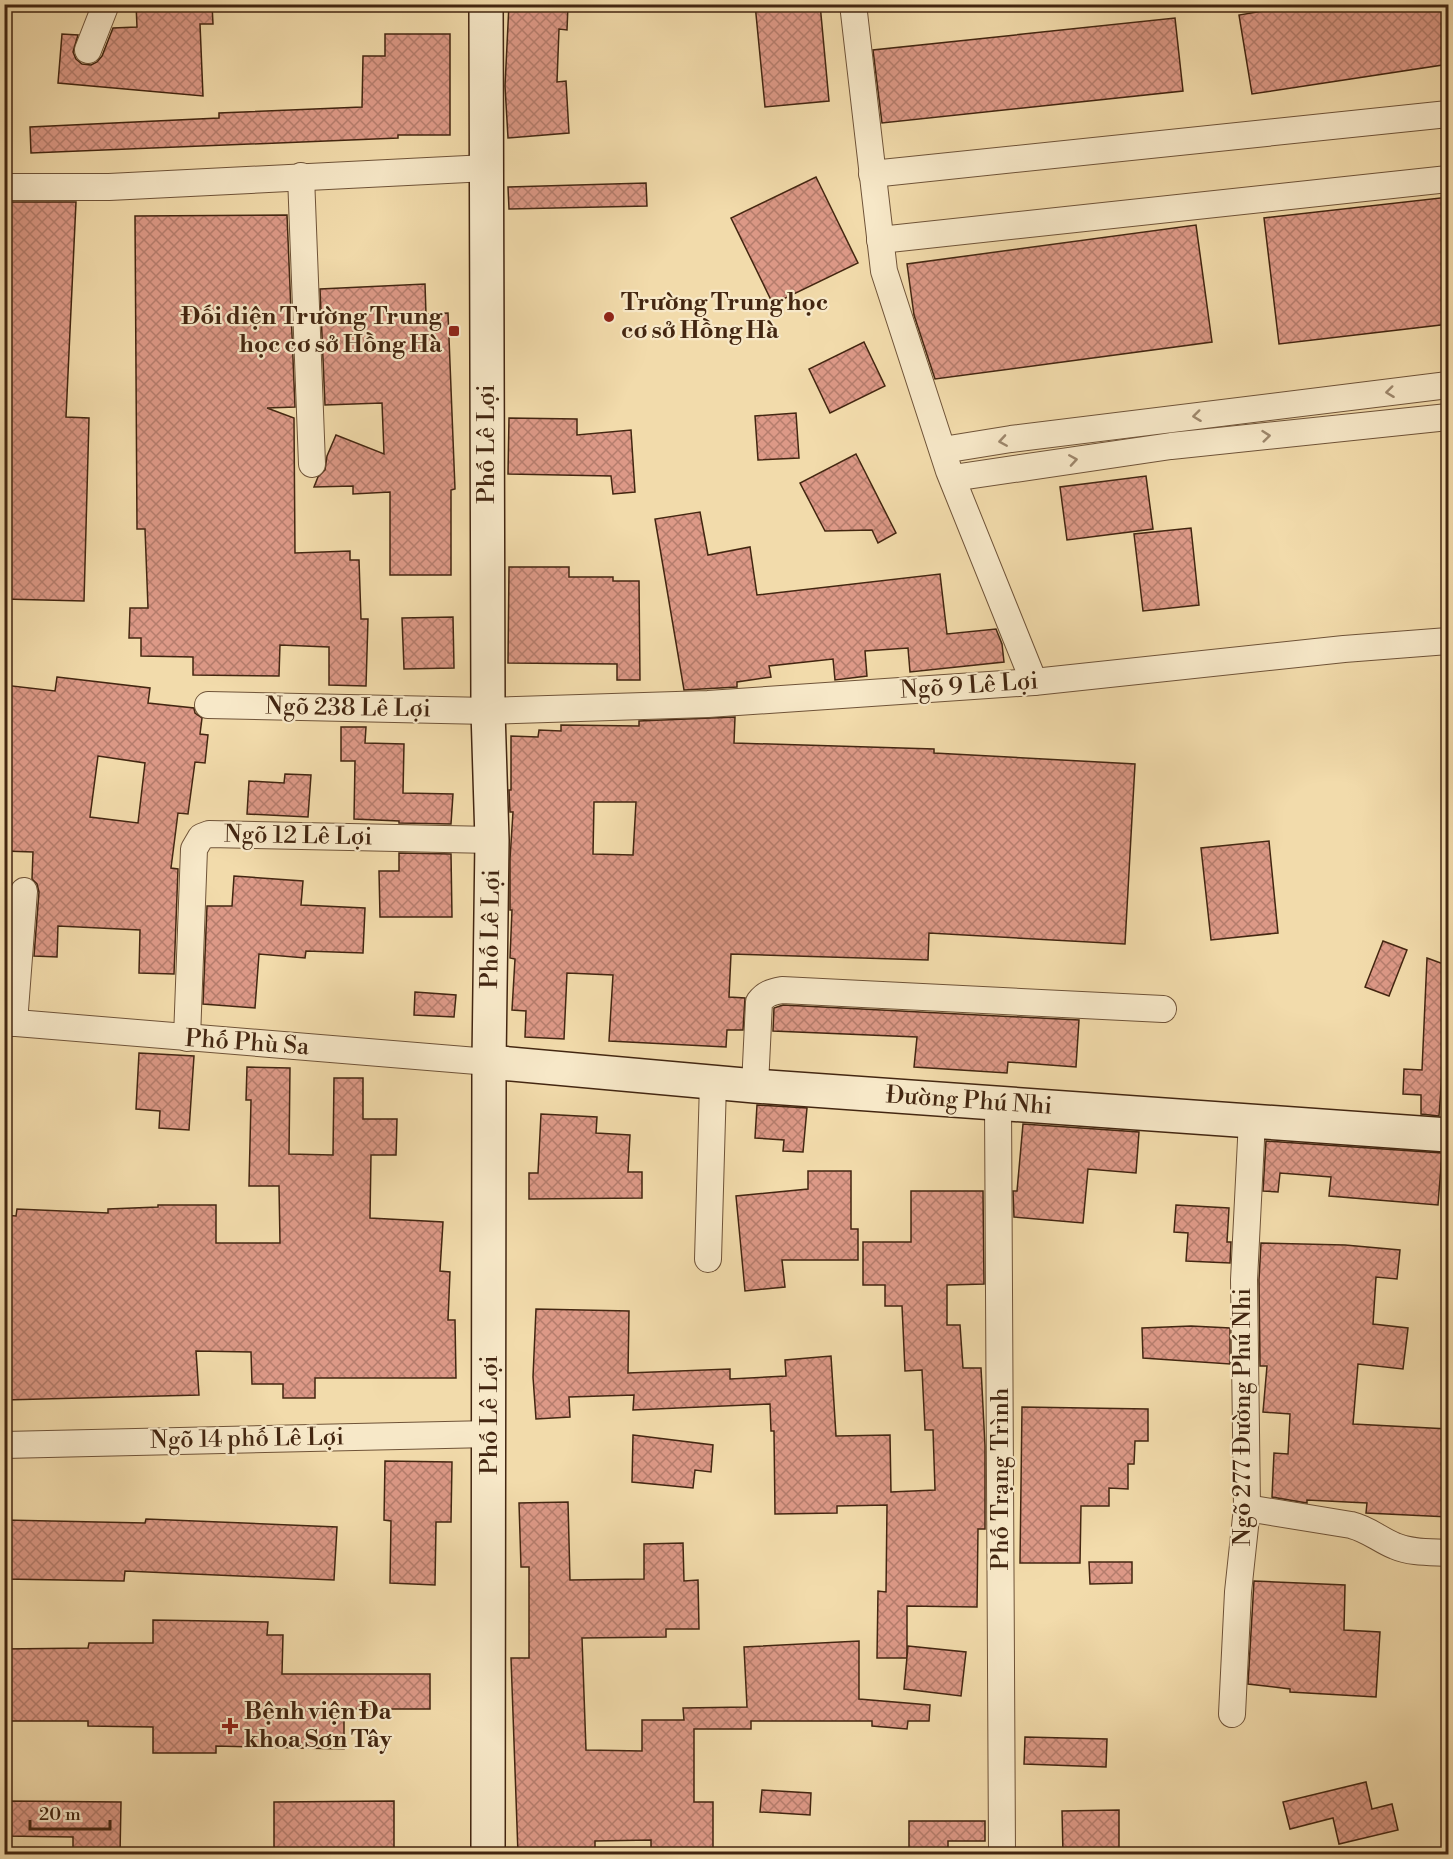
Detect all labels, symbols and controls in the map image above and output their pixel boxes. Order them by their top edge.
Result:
place label: Trường Trung học cơ sở Hồng Hà [621,288,828,346]
place label: Đối diện Trường Trung học cơ sở Hồng Hà [180,302,443,360]
marker: Trường Trung học cơ sở Hồng Hà [602,310,616,324]
marker: Đối diện Trường Trung học cơ sở Hồng Hà [447,324,461,338]
street label: Phố Lê Lợi [472,384,502,504]
one-way arrow [1386,385,1395,398]
one-way arrow [1192,409,1201,422]
one-way arrow [1262,430,1271,443]
one-way arrow [999,434,1008,446]
one-way arrow [1068,455,1077,467]
street label: Ngõ 9 Lê Lợi [899,666,1039,706]
street label: Ngõ 238 Lê Lợi [265,692,431,724]
street label: Ngõ 12 Lê Lợi [224,820,373,852]
street label: Phố Lê Lợi [475,869,507,989]
street label: Phố Phù Sa [184,1024,311,1062]
street label: Đường Phú Nhi [885,1080,1053,1122]
street label: Ngõ 277 Đường Phú Nhi [1228,1288,1258,1546]
street label: Phố Lê Lợi [475,1355,505,1475]
street label: Phố Trạng Trình [986,1388,1016,1570]
street label: Ngõ 14 phố Lê Lợi [150,1422,344,1456]
place label: Bệnh viện Đa khoa Sơn Tây [244,1697,393,1755]
marker: Bệnh viện Đa khoa Sơn Tây [221,1717,239,1735]
scale bar [30,1793,110,1831]
text: 20 m [39,1803,81,1826]

